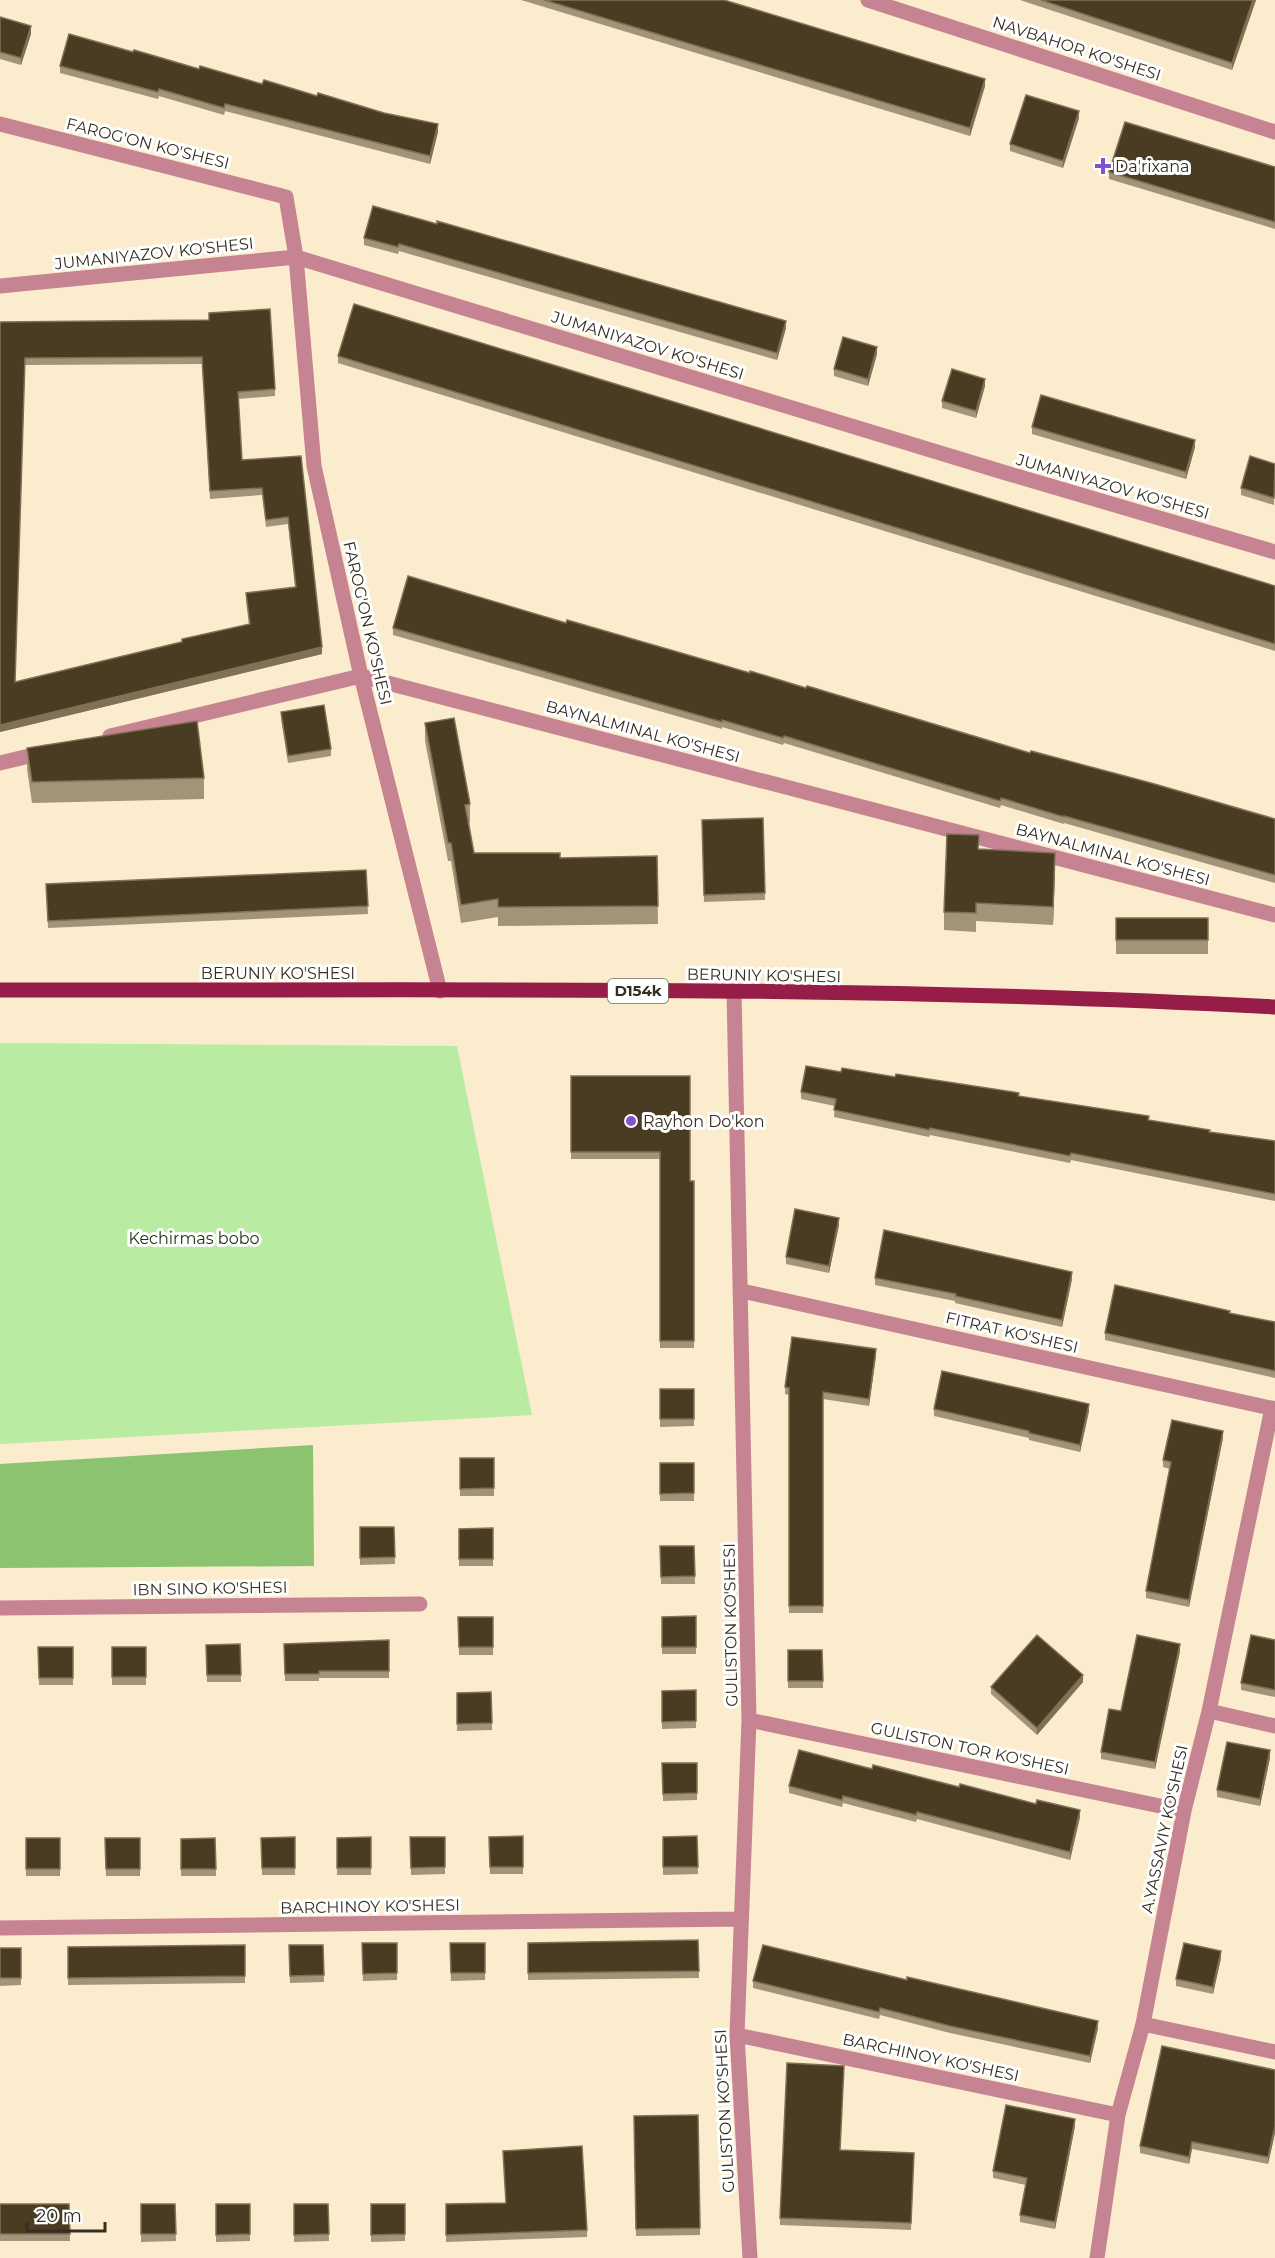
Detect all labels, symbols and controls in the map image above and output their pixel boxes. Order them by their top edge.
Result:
street label: NAVBAHOR KO'SHESI [990,12,1163,85]
street label: FAROG'ON KO'SHESI [64,114,231,173]
place label: Da'rixana [1115,157,1190,176]
marker: Da'rixana [1096,159,1110,173]
street label: JUMANIYAZOV KO'SHESI [53,234,254,274]
street label: JUMANIYAZOV KO'SHESI [548,307,746,384]
street label: JUMANIYAZOV KO'SHESI [1013,450,1212,523]
street label: FAROG'ON KO'SHESI [339,539,396,707]
street label: BAYNALMINAL KO'SHESI [544,696,742,767]
street label: BAYNALMINAL KO'SHESI [1014,819,1212,890]
street label: BERUNIY KO'SHESI [201,964,355,983]
street label: BERUNIY KO'SHESI [687,965,841,986]
road number: D154k [608,979,668,1003]
place label: Rayhon Do'kon [643,1112,764,1131]
marker: Rayhon Do'kon [624,1114,638,1128]
park label: Kechirmas bobo [128,1229,260,1248]
street label: FITRAT KO'SHESI [944,1308,1080,1357]
street label: GULISTON KO'SHESI [720,1543,741,1707]
street label: IBN SINO KO'SHESI [132,1578,288,1599]
street label: GULISTON TOR KO'SHESI [869,1718,1071,1779]
street label: A.YASSAVIY KO'SHESI [1137,1743,1192,1915]
street label: BARCHINOY KO'SHESI [280,1895,460,1918]
street label: GULISTON KO'SHESI [711,2029,738,2193]
street label: BARCHINOY KO'SHESI [841,2029,1021,2085]
scale bar [27,2195,105,2233]
text: 20 m [36,2205,82,2227]

